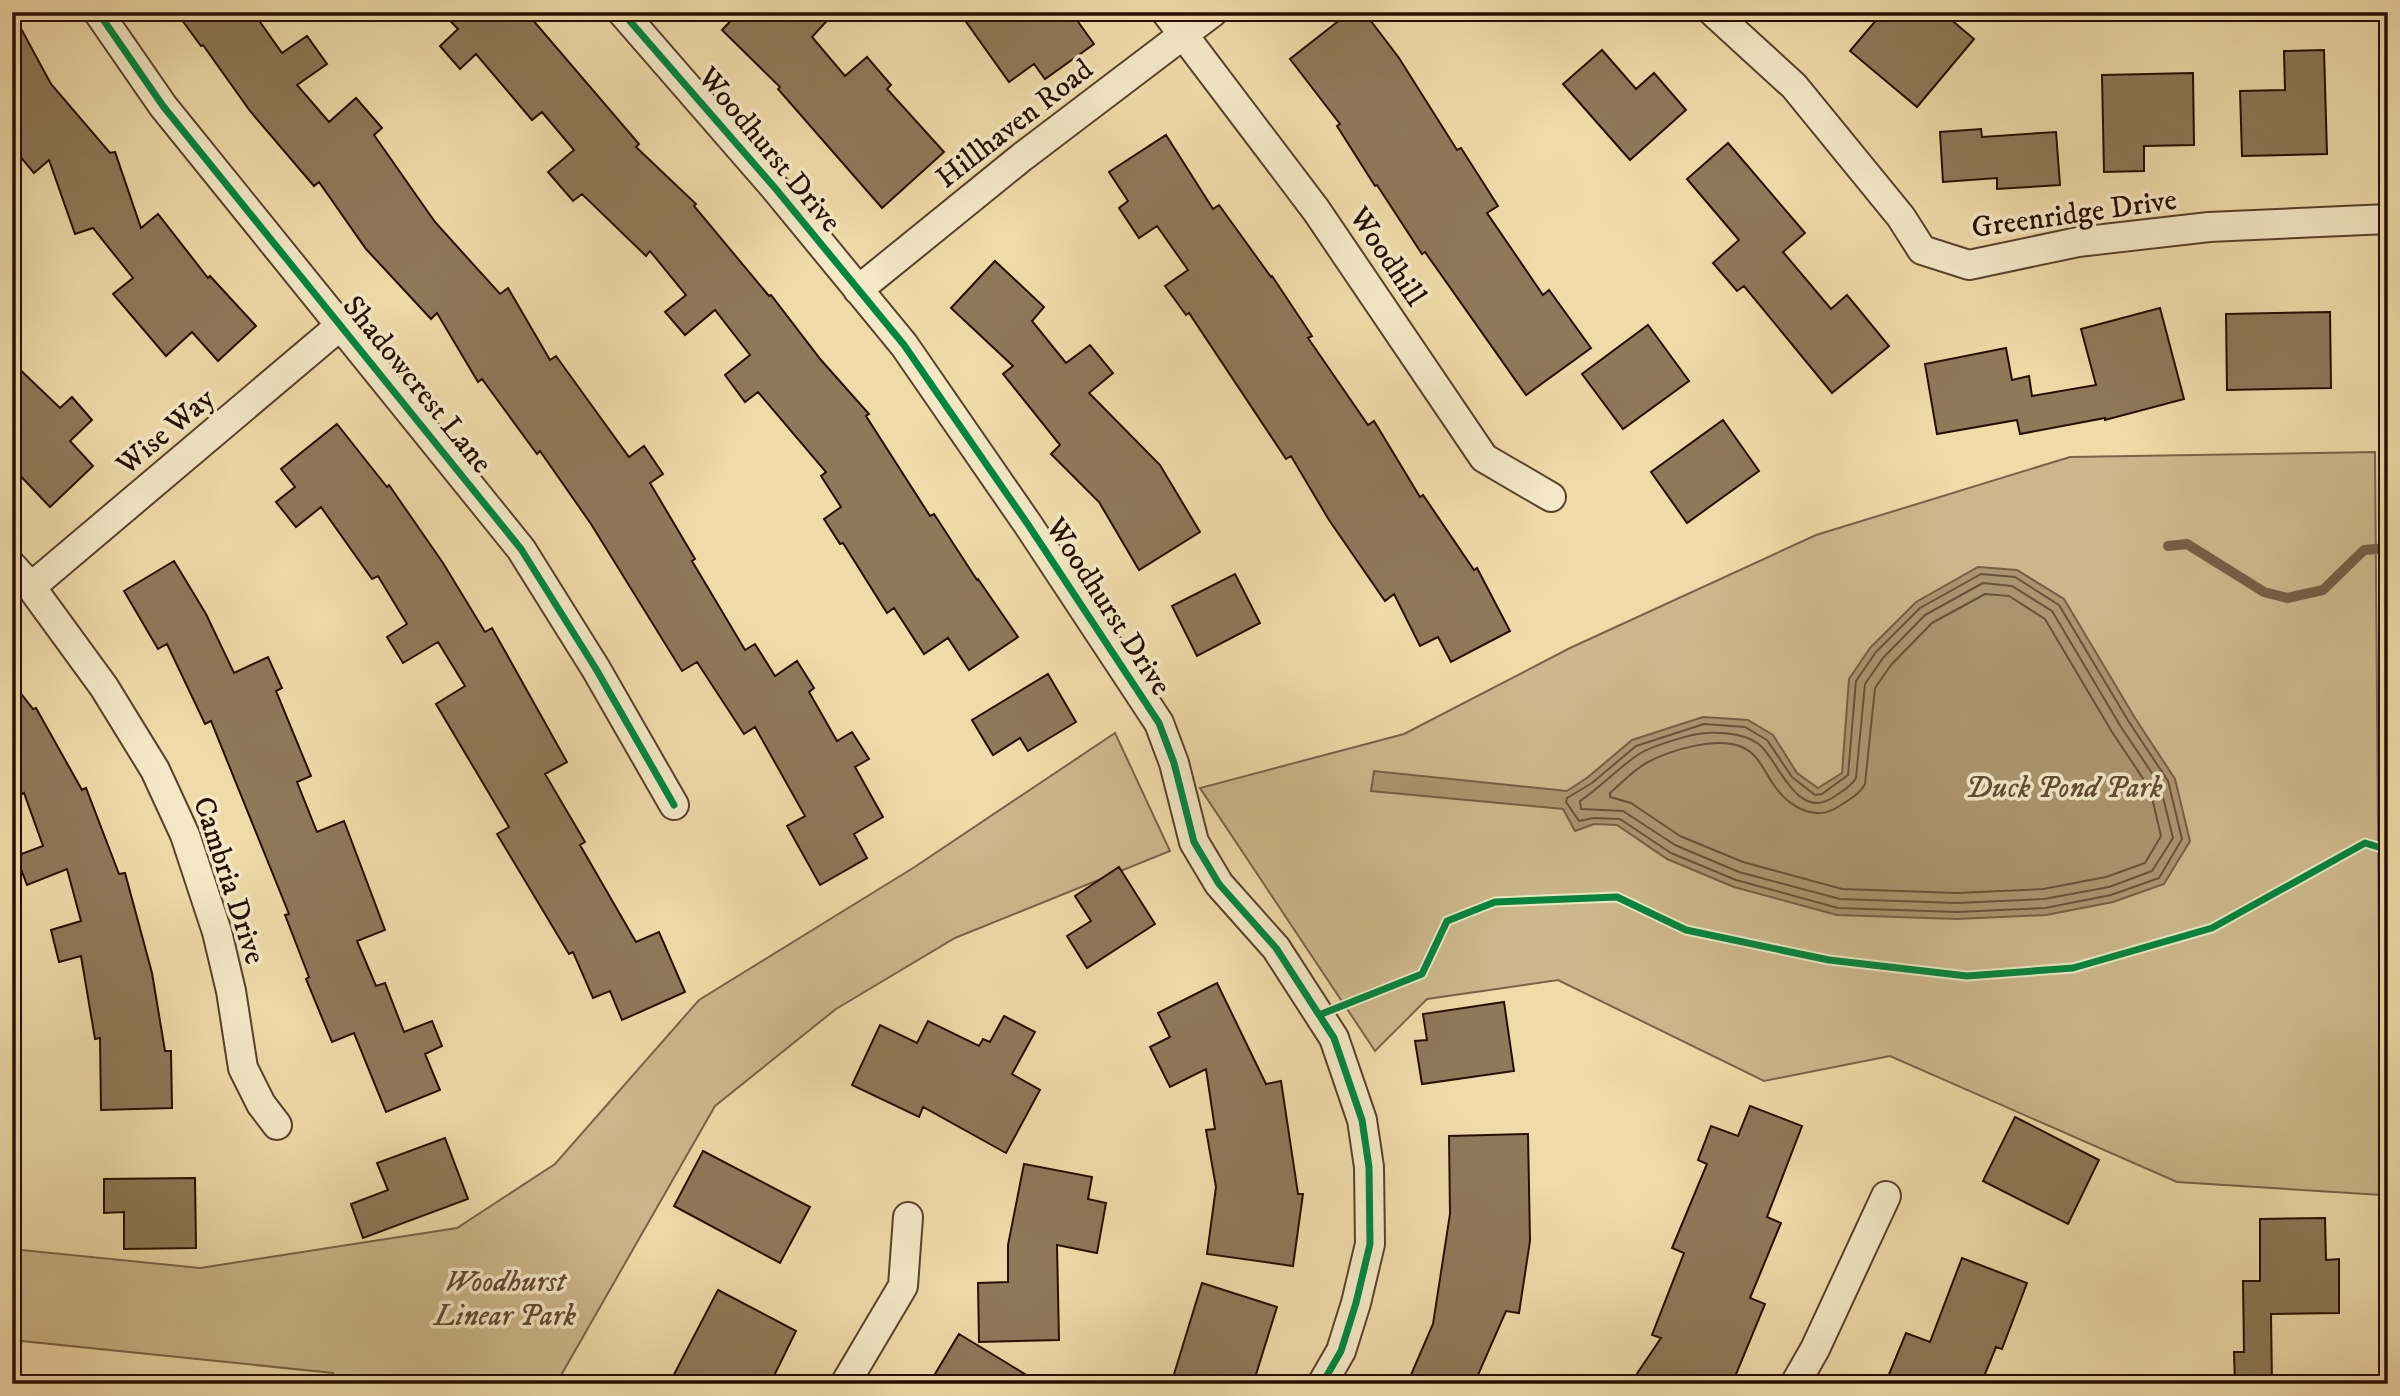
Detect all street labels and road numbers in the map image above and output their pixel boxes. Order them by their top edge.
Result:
street label: Hillhaven Road [929,51,1101,197]
street label: Woodhurst Drive [688,59,849,240]
street label: Greenridge Drive [1969,182,2179,247]
street label: Woodhill [1340,199,1433,313]
street label: Shadowcrest Lane [334,289,500,481]
street label: Wise Way [109,380,223,484]
street label: Woodhurst Drive [1036,510,1179,703]
street label: Cambria Drive [184,792,273,969]

